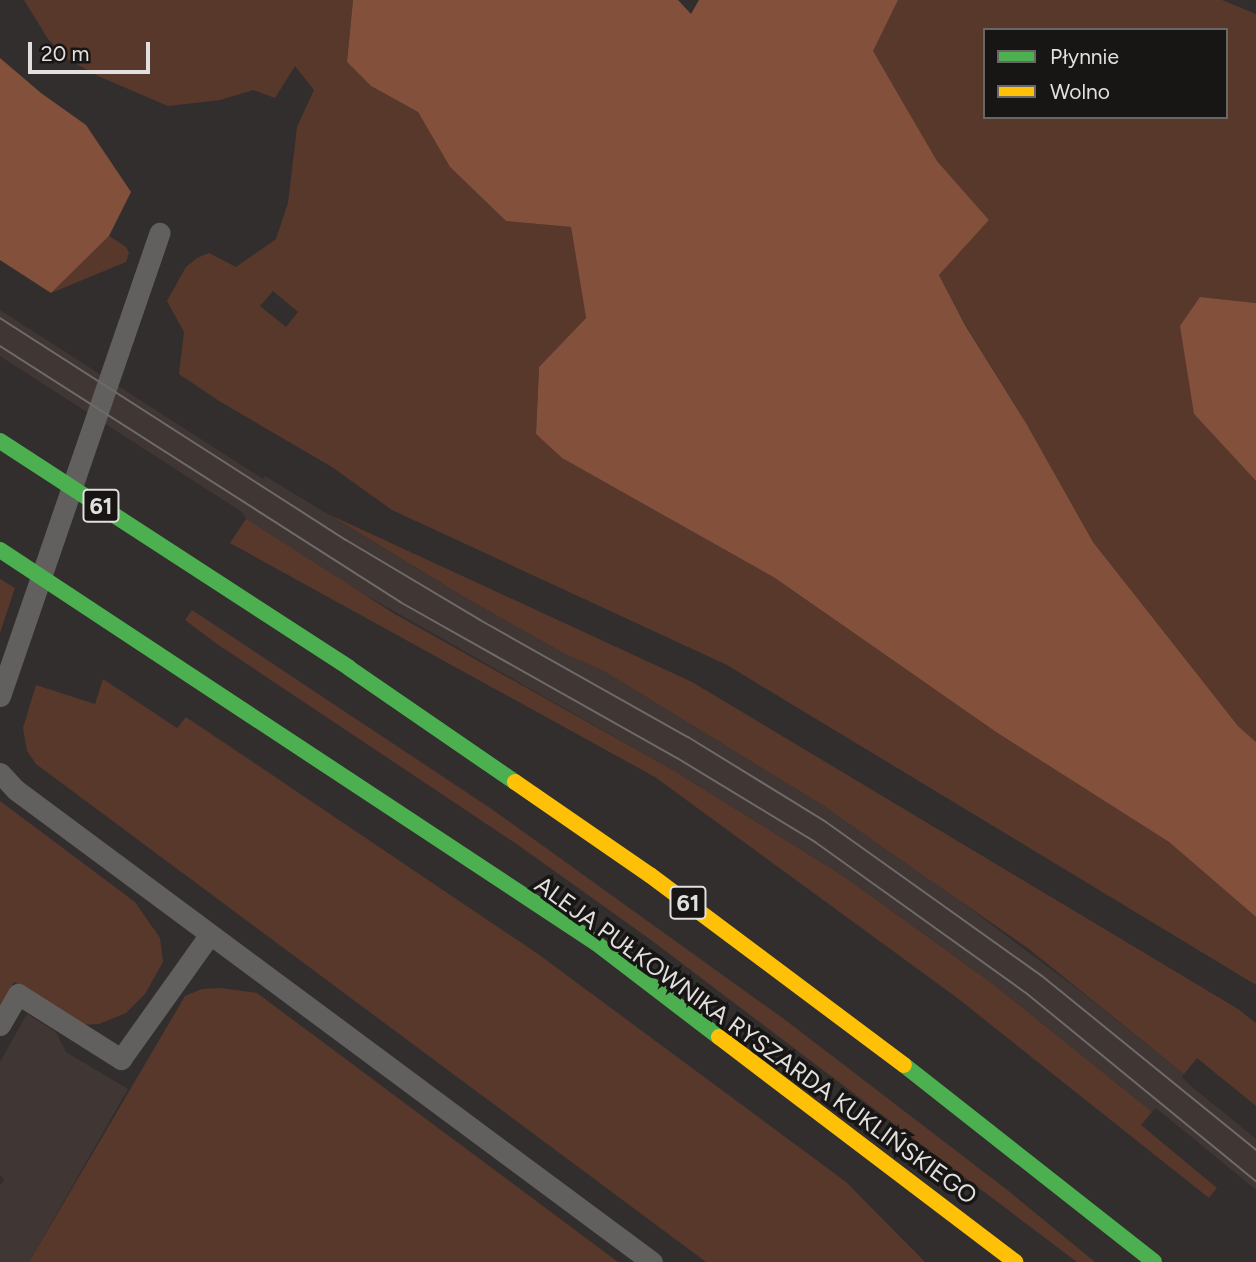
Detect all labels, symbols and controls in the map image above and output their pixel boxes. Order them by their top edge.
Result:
scale bar [32,28,154,72]
legend [983,28,1228,119]
text: 20 m [41,41,89,66]
text: Płynnie [1050,44,1119,69]
text: Wolno [1050,79,1110,104]
road number: 61 [82,486,120,526]
street label: ALEJA PUŁKOWNIKA RYSZARDA KUKLIŃSKIEGO [529,870,983,1210]
road number: 61 [669,884,707,922]

